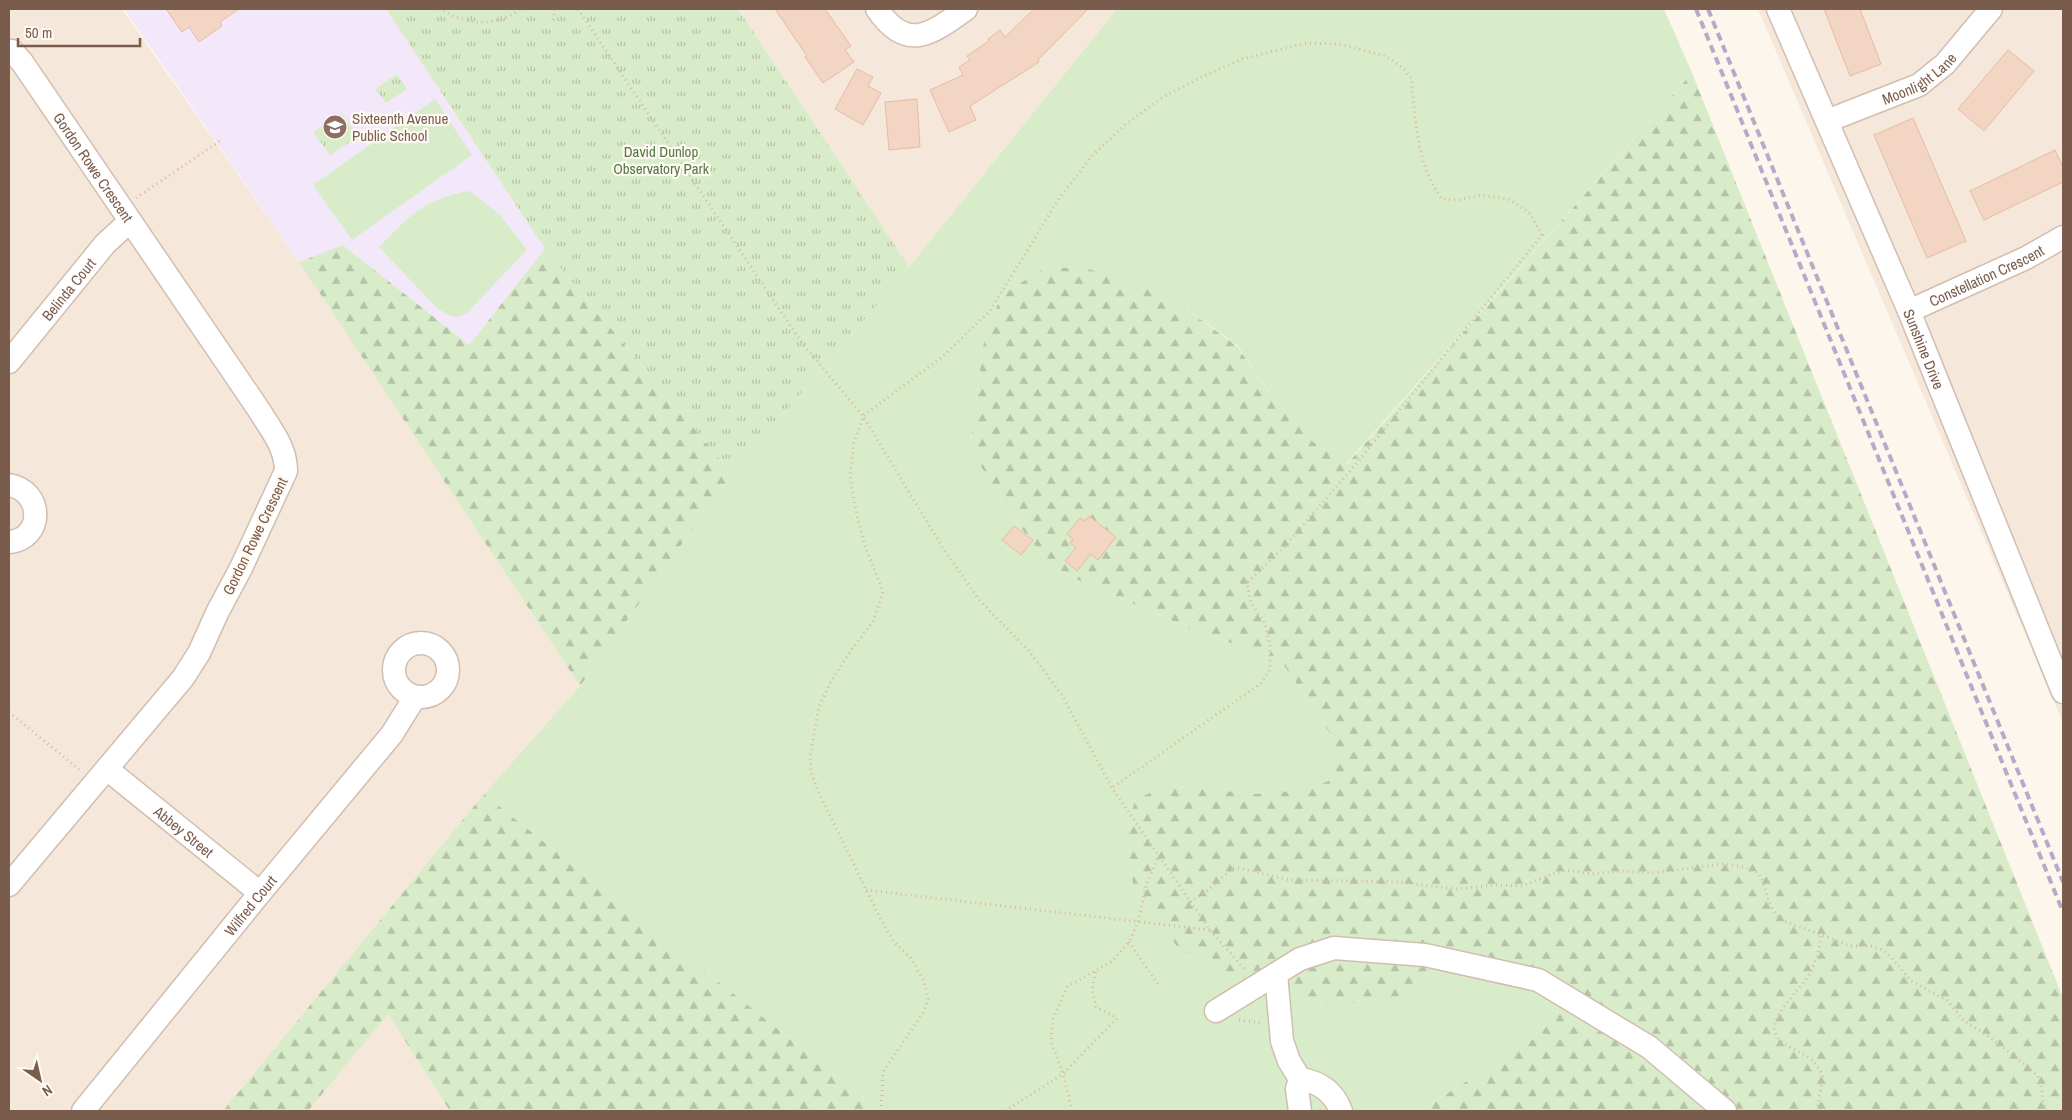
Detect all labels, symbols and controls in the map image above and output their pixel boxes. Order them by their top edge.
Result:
scale bar [18,15,140,47]
text: 50 m [25,22,52,43]
street label: Moonlight Lane [1879,48,1961,109]
street label: Gordon Rowe Crescent [49,108,139,227]
place label: Sixteenth Avenue Public School [352,108,448,146]
school or university icon: Sixteenth Avenue Public School [322,114,348,140]
park label: David Dunlop Observatory Park [613,141,710,179]
street label: Constellation Crescent [1925,239,2048,311]
street label: Belinda Court [36,253,101,325]
street label: Sunshine Drive [1899,306,1950,392]
street label: Gordon Rowe Crescent [217,473,293,598]
street label: Abbey Street [149,800,219,862]
street label: Wilfred Court [219,870,282,940]
north arrow [15,1055,65,1105]
text: N [39,1081,56,1101]

